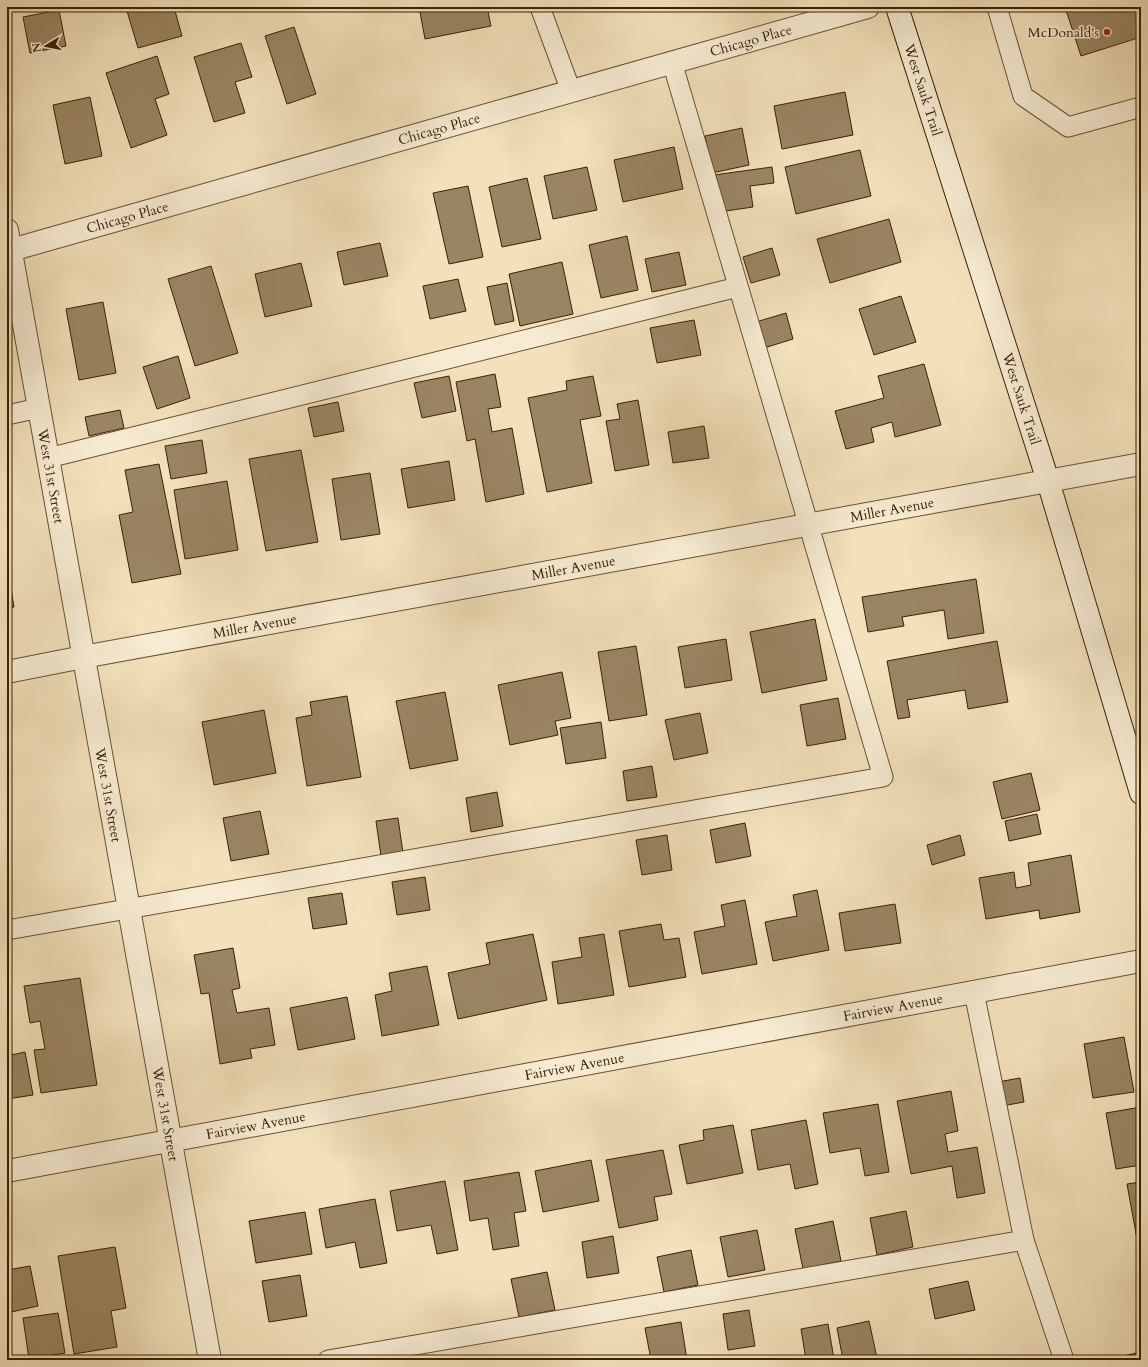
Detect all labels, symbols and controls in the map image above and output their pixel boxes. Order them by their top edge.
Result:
street label: Chicago Place [708,20,794,61]
place label: McDonald's [1028,23,1099,42]
north arrow [26,26,66,66]
marker: McDonald's [1102,27,1112,37]
text: N [28,41,45,54]
street label: West Sauk Trail [899,41,947,139]
street label: Chicago Place [396,108,483,150]
street label: Chicago Place [84,197,171,238]
street label: West Sauk Trail [997,349,1045,448]
street label: West 31st Street [33,426,69,525]
street label: Miller Avenue [849,493,936,527]
street label: Miller Avenue [530,551,617,585]
street label: Miller Avenue [211,609,298,643]
street label: West 31st Street [90,745,126,844]
street label: Fairview Avenue [842,989,944,1026]
street label: Fairview Avenue [523,1048,626,1085]
street label: West 31st Street [147,1064,183,1163]
street label: Fairview Avenue [205,1107,307,1144]

